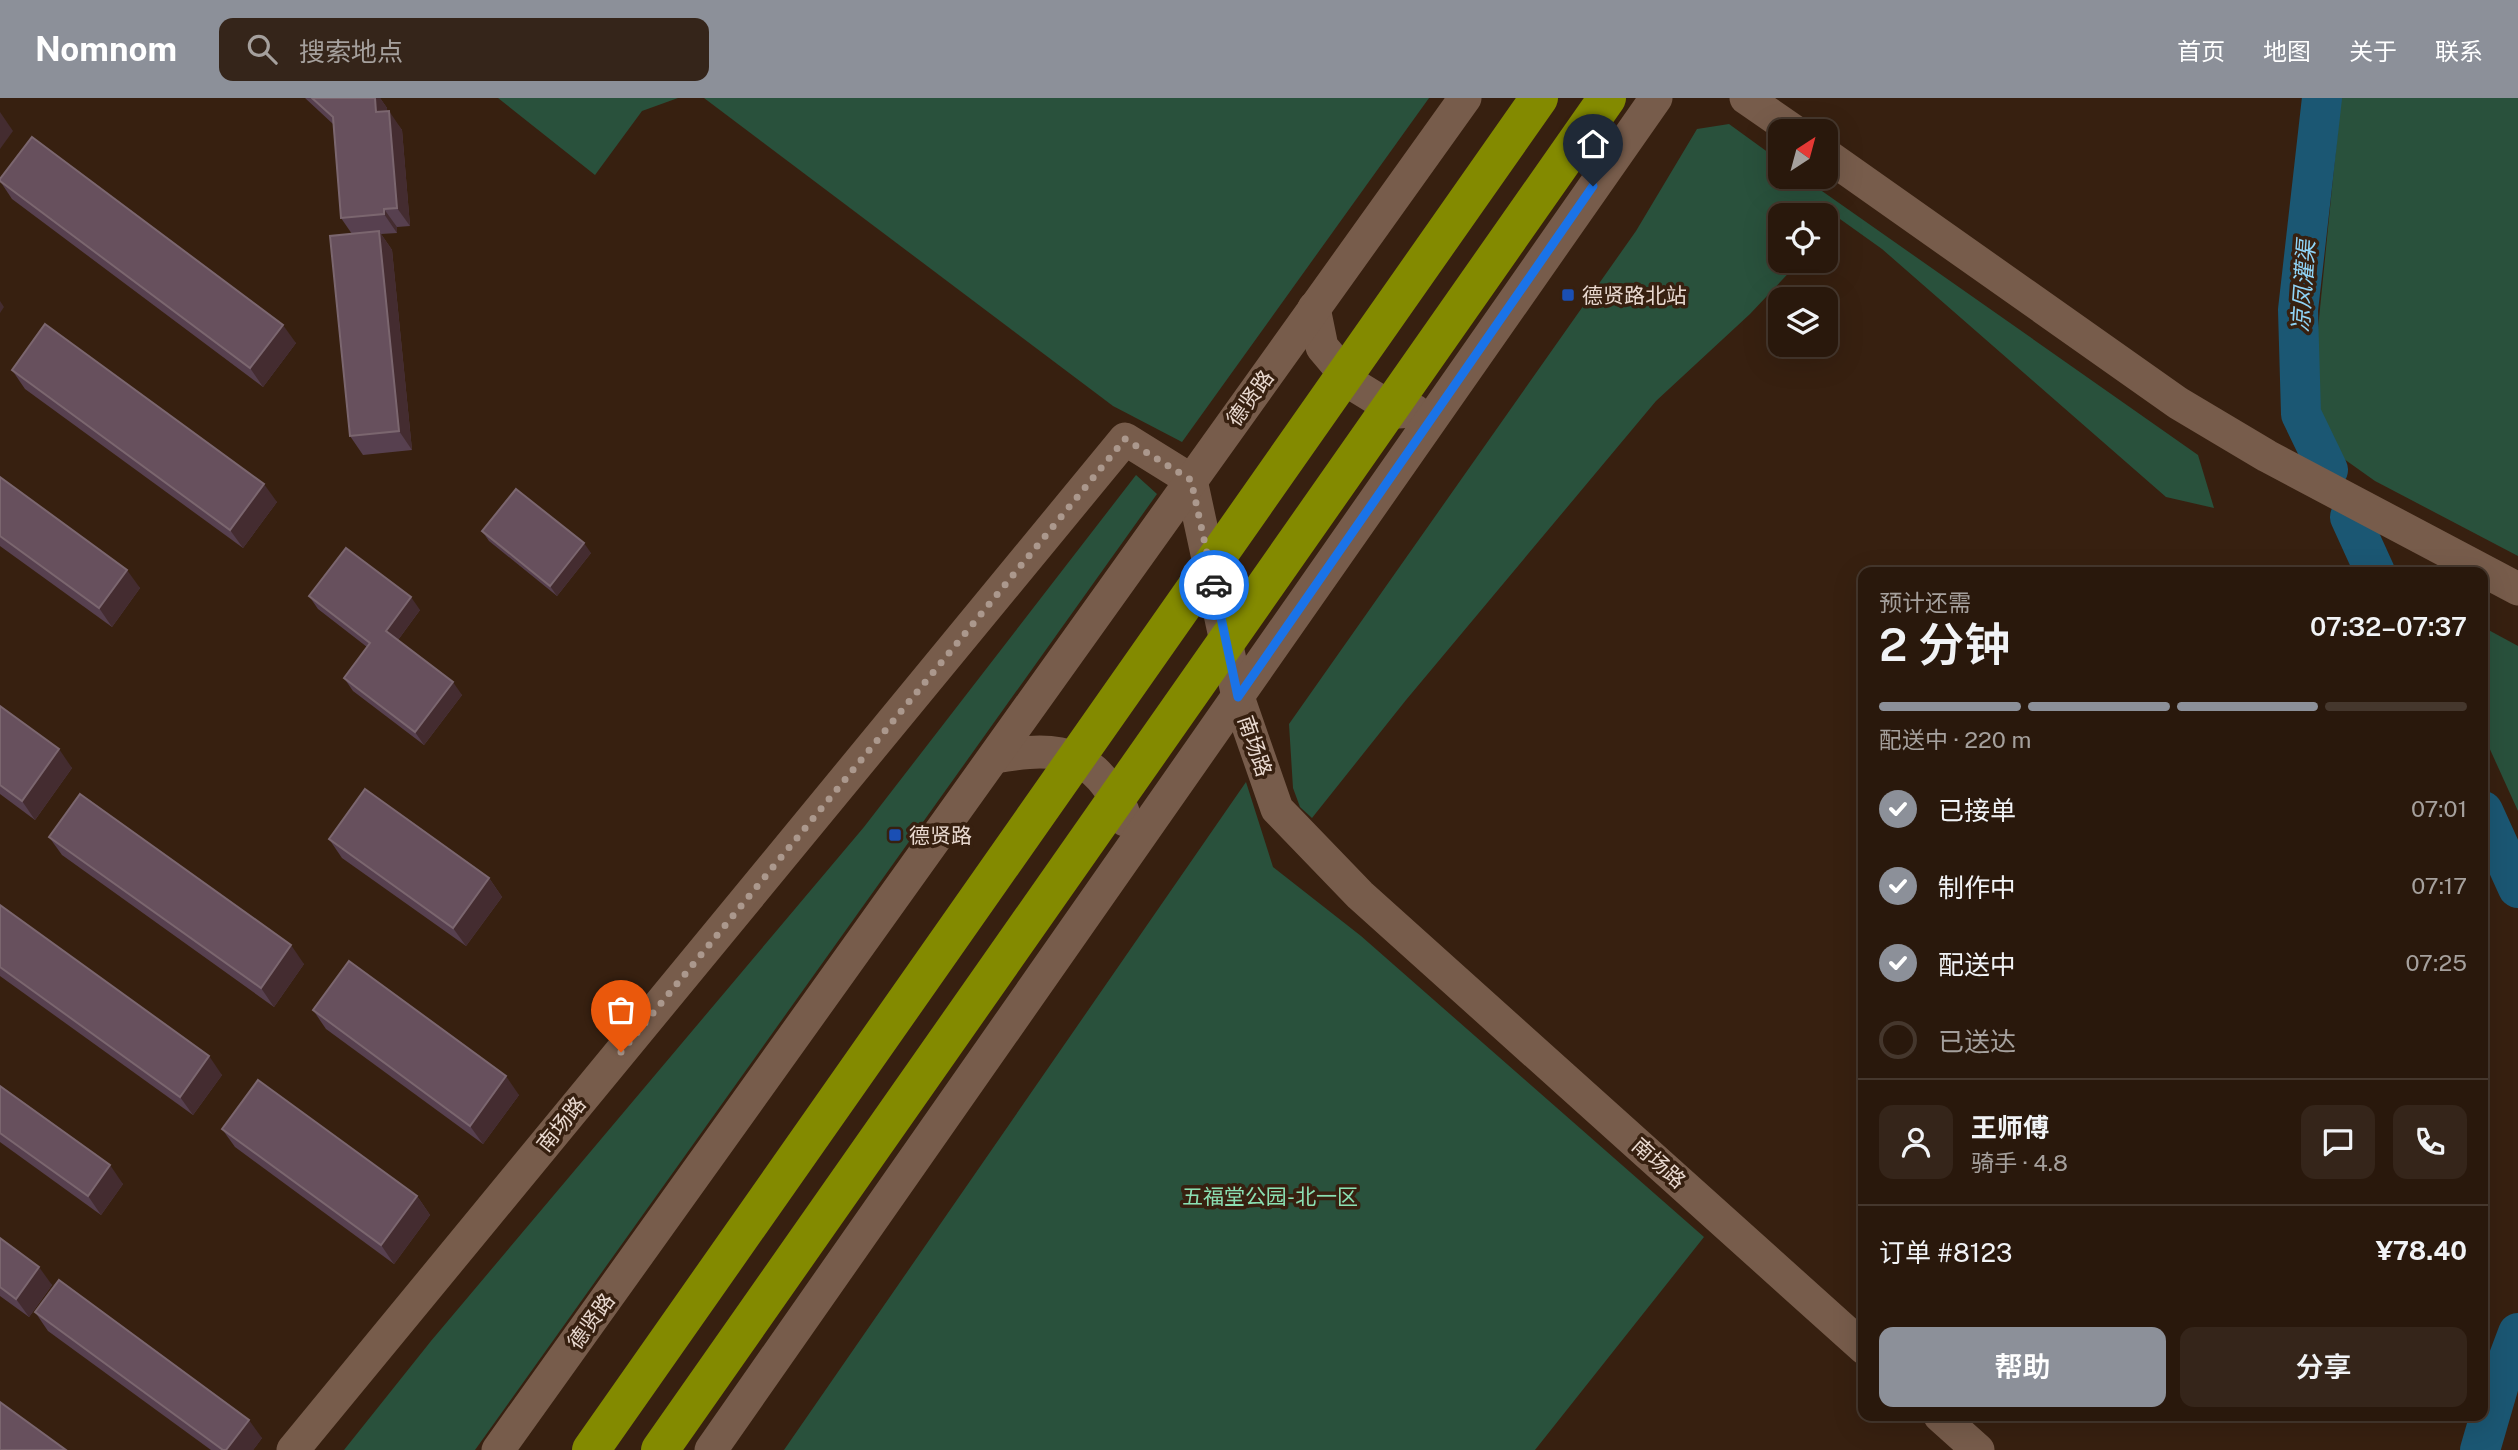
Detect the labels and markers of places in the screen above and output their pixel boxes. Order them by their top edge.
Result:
pin [1563,114,1623,186]
place label: 德贤路北站 [1582,283,1687,308]
marker: 德贤路北站 [1560,287,1576,303]
place label: 德贤路 [909,823,972,848]
marker: 德贤路 [887,827,903,843]
pin [591,980,651,1052]

